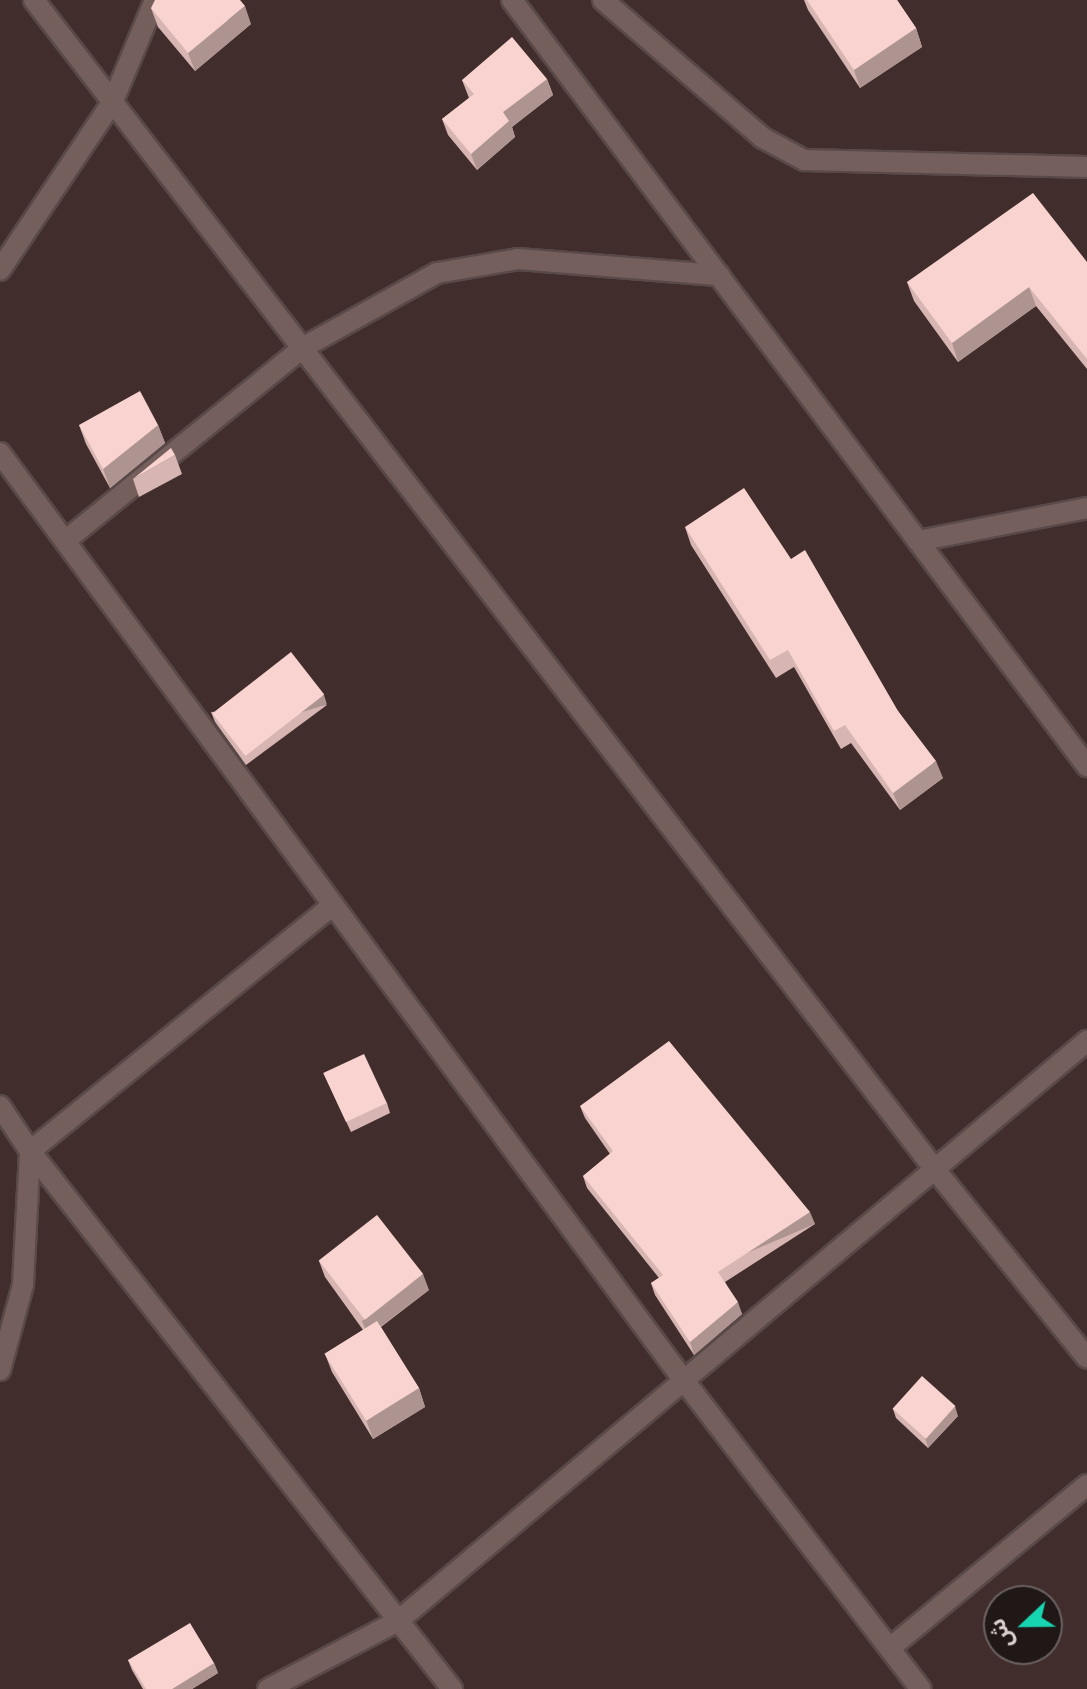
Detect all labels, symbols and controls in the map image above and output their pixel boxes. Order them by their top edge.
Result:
north arrow [983,1585,1063,1665]
text: ش [981,1613,1023,1654]

